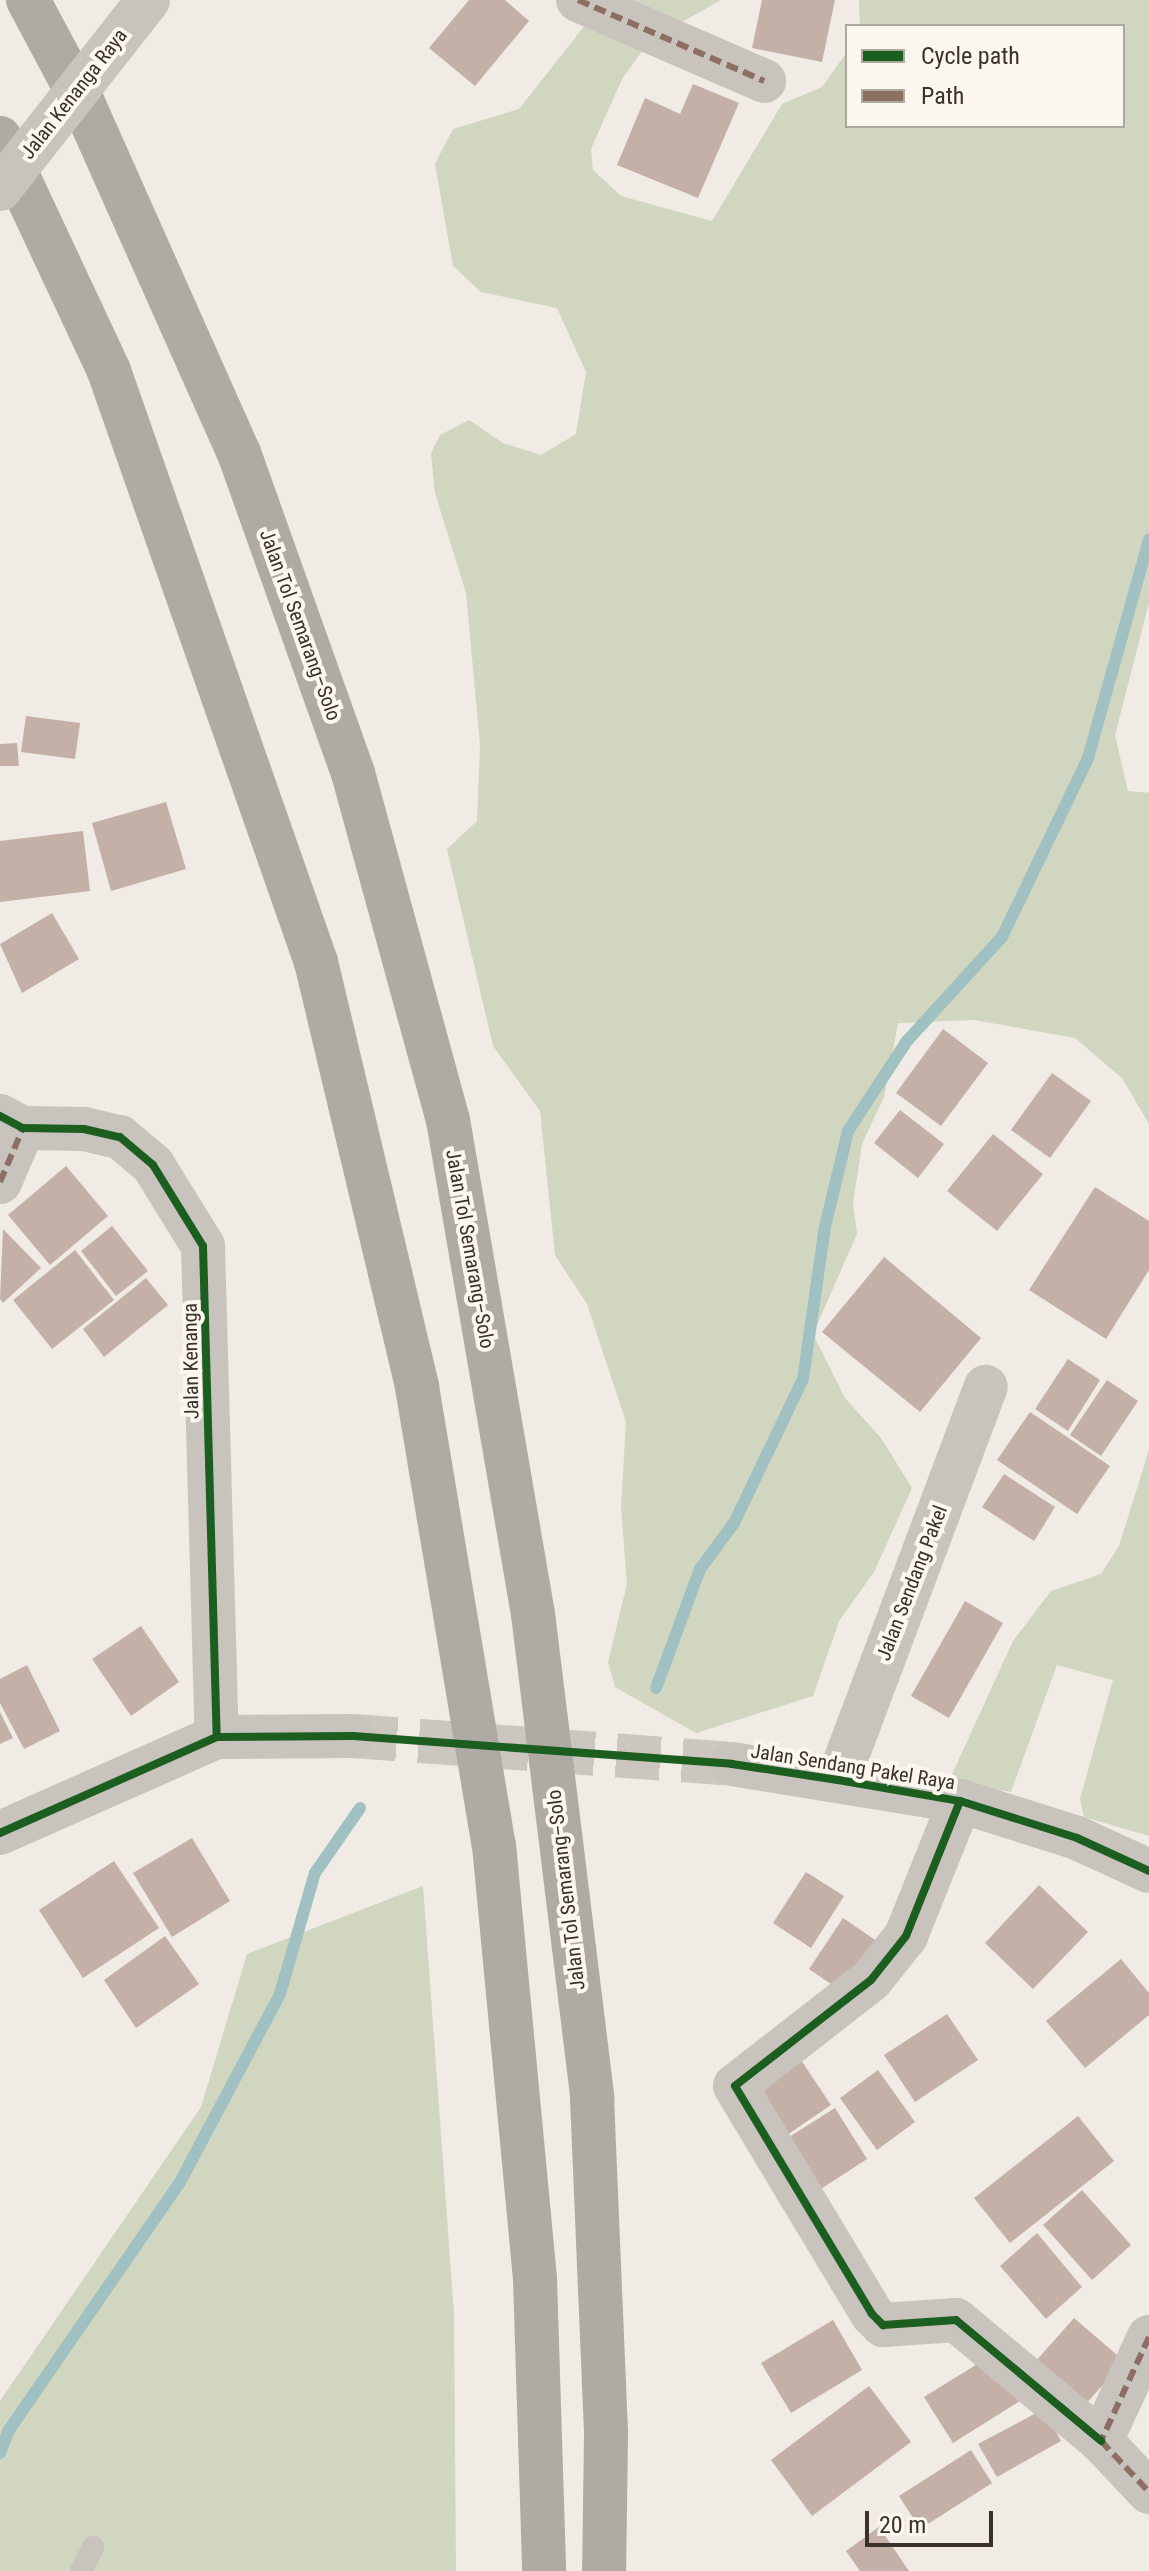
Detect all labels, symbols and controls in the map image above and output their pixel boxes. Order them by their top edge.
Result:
street label: Jalan Kenanga Raya [16,24,132,164]
legend [845,24,1125,128]
text: Cycle path [921,42,1020,70]
text: Path [921,82,964,110]
street label: Jalan Tol Semarang–Solo [254,526,346,724]
street label: Jalan Tol Semarang–Solo [441,1147,499,1351]
street label: Jalan Kenanga [178,1303,204,1419]
street label: Jalan Sendang Pakel [871,1502,953,1664]
street label: Jalan Sendang Pakel Raya [749,1739,957,1795]
street label: Jalan Tol Semarang–Solo [542,1788,590,1992]
scale bar [869,2495,997,2545]
text: 20 m [879,2511,926,2539]

